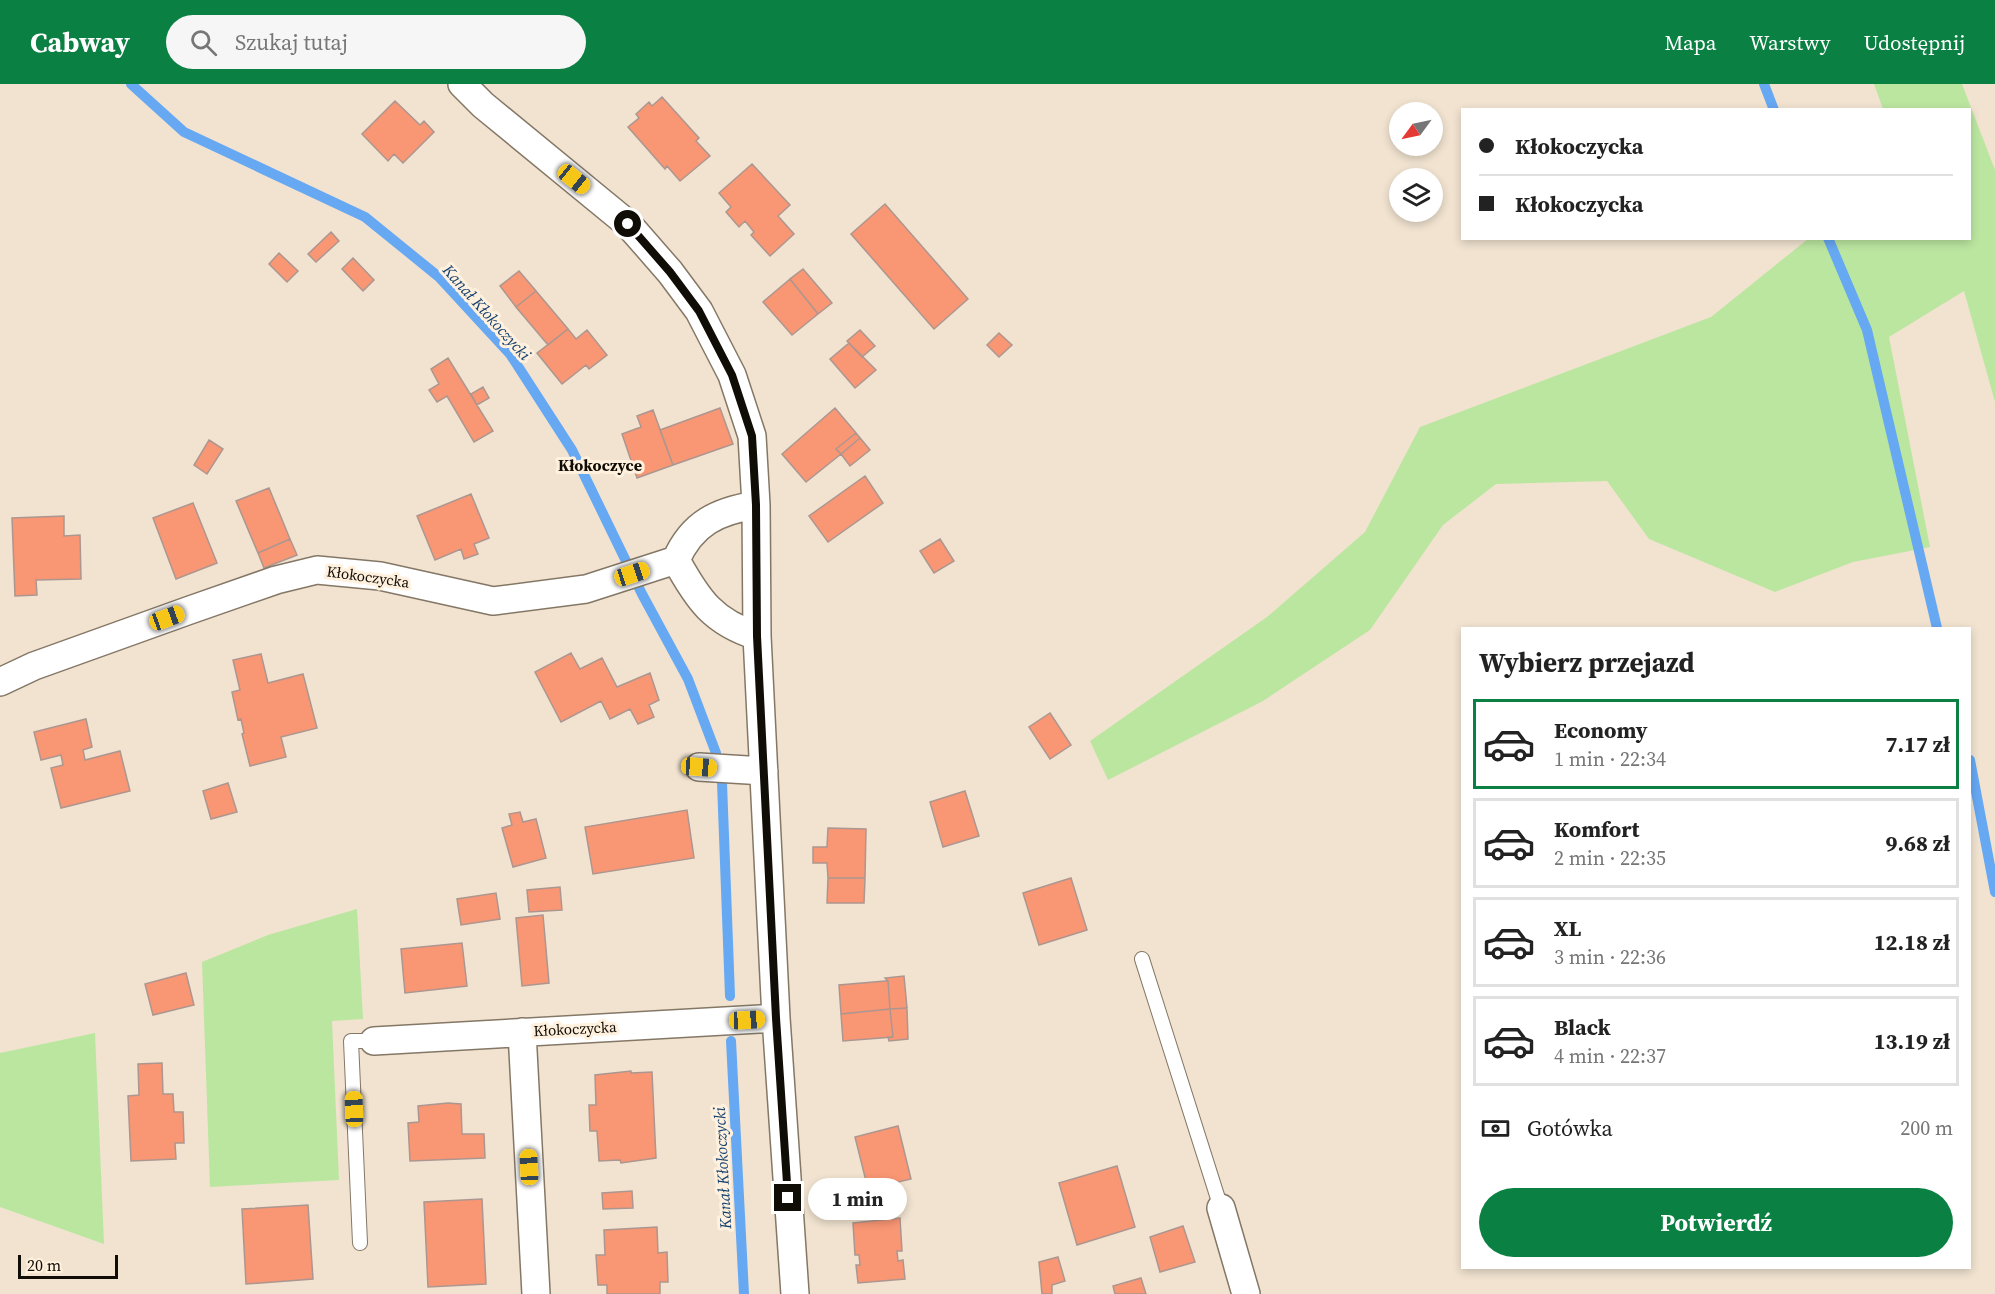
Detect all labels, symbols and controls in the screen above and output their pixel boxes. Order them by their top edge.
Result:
search box [166,15,586,69]
text: Cabway [30,23,130,61]
icon: search [187,26,220,59]
text: Szukaj tutaj [235,27,348,57]
text: Mapa [1665,28,1716,57]
text: Warstwy [1749,28,1830,57]
text: Udostępnij [1863,28,1965,57]
north arrow [1389,102,1443,156]
map controls [1389,102,1443,222]
text: Kłokoczycka [1515,131,1643,161]
car [554,161,594,197]
button: layers [1389,168,1443,222]
text: Kłokoczycka [1515,189,1643,219]
route start [614,210,641,237]
water label: Kanał Kłokoczycki [437,258,536,365]
district label: Kłokoczyce [558,454,642,476]
street label: Kłokoczycka [325,560,411,593]
car [612,560,652,588]
car [147,603,187,633]
text: Wybierz przejazd [1479,644,1695,681]
text: Economy [1554,715,1648,745]
icon: car [1482,717,1536,771]
text: 7.17 zł [1886,729,1950,759]
text: 1 min · 22:34 [1554,745,1666,773]
car [680,757,718,777]
text: Komfort [1554,814,1639,844]
icon: car [1482,816,1536,870]
text: 9.68 zł [1886,828,1950,858]
text: 2 min · 22:35 [1554,844,1666,872]
text: XL [1554,913,1581,943]
icon: car [1482,915,1536,969]
text: 12.18 zł [1874,927,1950,957]
text: 3 min · 22:36 [1554,943,1666,971]
car [729,1010,765,1030]
text: Black [1554,1012,1611,1042]
icon: car [1482,1014,1536,1068]
street label: Kłokoczycka [533,1016,617,1041]
text: 13.19 zł [1874,1026,1950,1056]
text: 4 min · 22:37 [1554,1042,1666,1070]
car [344,1091,364,1127]
water label: Kanał Kłokoczycki [708,1106,736,1231]
icon: cash [1479,1112,1512,1145]
text: Gotówka [1527,1113,1613,1143]
text: 200 m [1900,1114,1953,1142]
car [519,1149,539,1185]
callout: 1 min [809,1177,908,1219]
route end [774,1184,801,1211]
text: 1 min [832,1185,883,1213]
button: Potwierdź [1479,1188,1953,1257]
scale bar [18,1252,118,1280]
text: 20 m [27,1254,61,1276]

